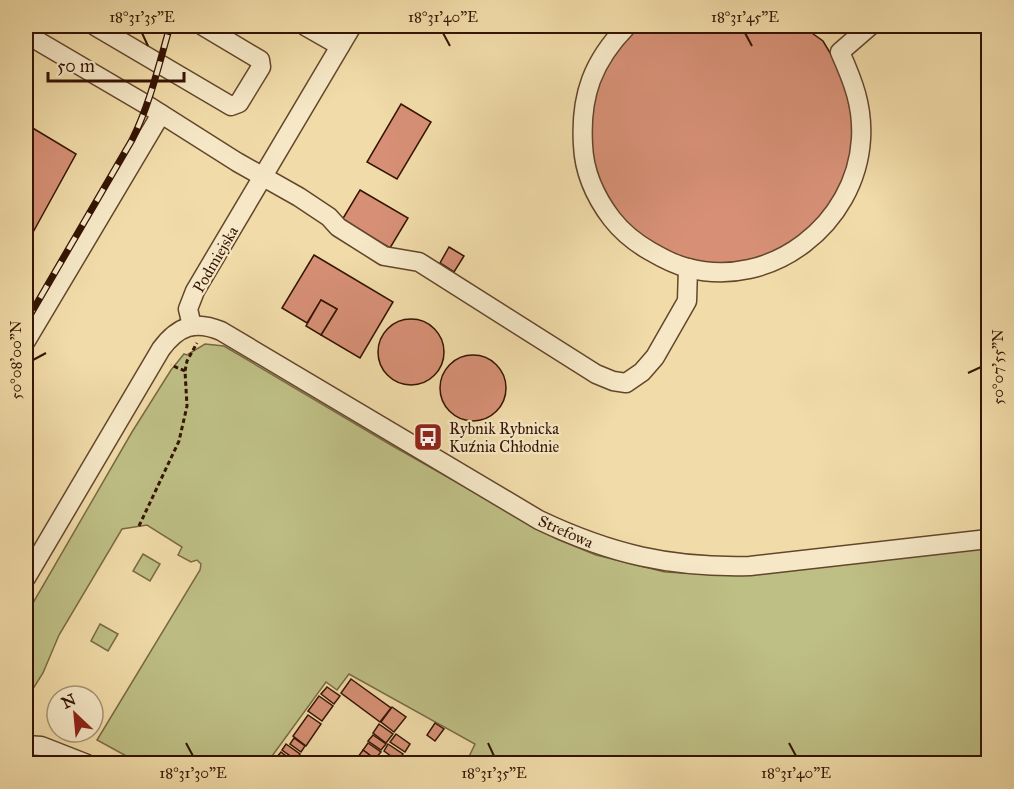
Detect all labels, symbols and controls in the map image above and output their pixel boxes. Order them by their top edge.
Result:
text: 18°31'35"E [109,8,175,26]
text: 18°31'40"E [408,8,478,26]
text: 18°31'45"E [711,8,779,26]
scale bar [48,45,184,83]
text: 50 m [57,55,95,77]
street label: Podmiejska [189,223,242,296]
text: 50°08'00"N [7,320,25,399]
text: 50°07'55"N [989,329,1007,405]
place label: Rybnik Rybnicka Kuźnia Chłodnie [449,419,560,456]
bus stop icon: Rybnik Rybnicka Kuźnia Chłodnie [412,421,444,453]
street label: Strefowa [535,511,596,552]
north arrow [45,684,105,744]
text: N [58,689,79,712]
text: 18°31'30"E [159,764,227,782]
text: 18°31'35"E [461,764,527,782]
text: 18°31'40"E [761,764,831,782]

